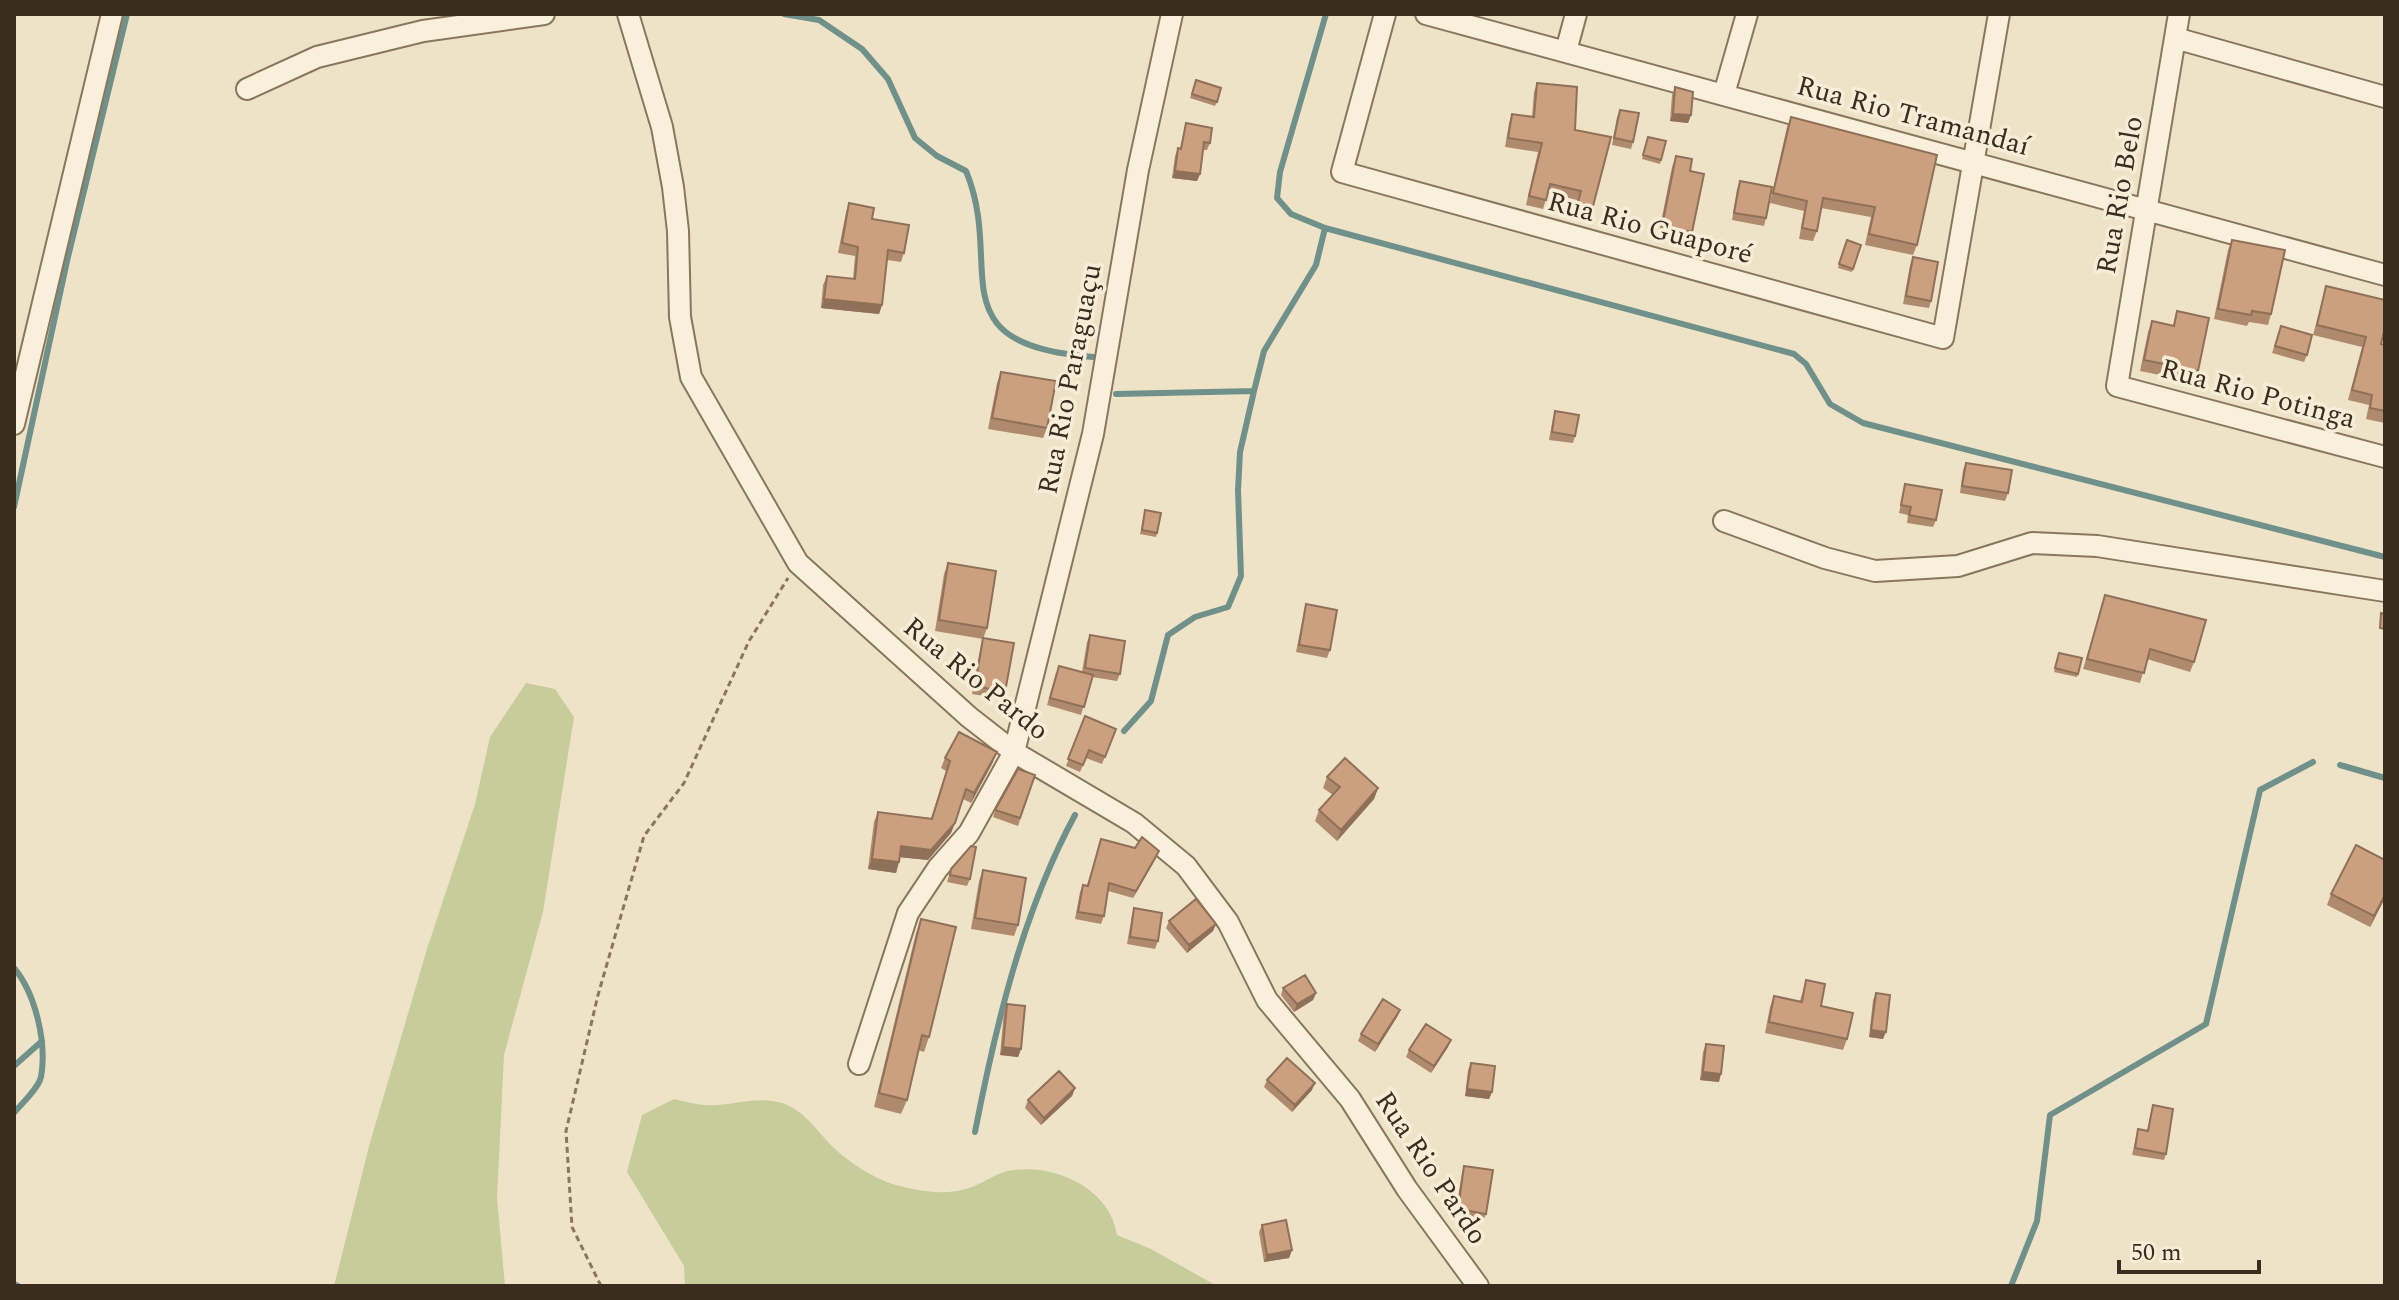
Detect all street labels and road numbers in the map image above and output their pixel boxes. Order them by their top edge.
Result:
street label: Rua Rio Tramandaí [1792,64,2035,168]
street label: Rua Rio Belo [2085,113,2155,277]
street label: Rua Rio Guaporé [1543,180,1757,276]
street label: Rua Rio Paraguaçu [1027,260,1113,498]
street label: Rua Rio Potinga [2156,347,2361,441]
street label: Rua Rio Pardo [894,607,1058,751]
street label: Rua Rio Pardo [1364,1083,1498,1253]

